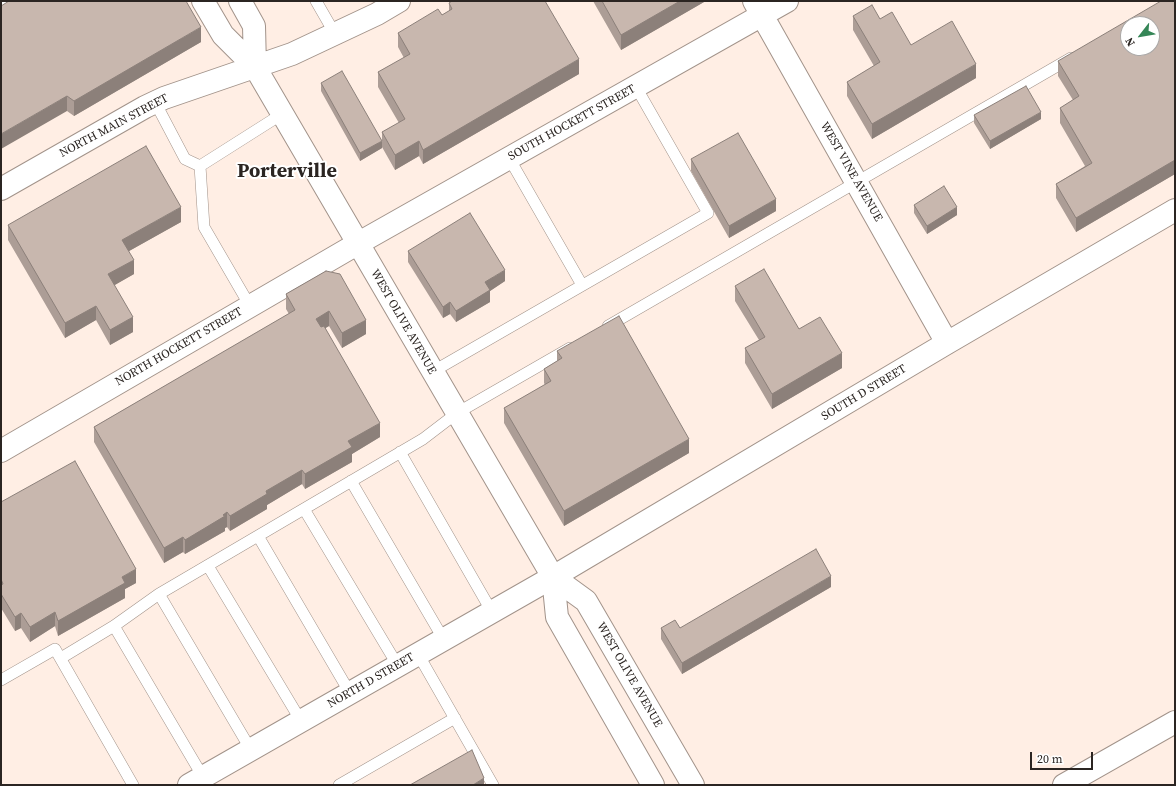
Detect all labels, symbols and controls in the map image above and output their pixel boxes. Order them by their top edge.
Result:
north arrow [1120,16,1160,56]
text: N [1122,35,1139,49]
street label: SOUTH HOCKETT STREET [506,82,638,164]
street label: NORTH MAIN STREET [57,91,171,161]
street label: WEST VINE AVENUE [817,120,885,224]
district label: Porterville [237,160,337,184]
street label: WEST OLIVE AVENUE [367,267,439,377]
street label: NORTH HOCKETT STREET [113,305,245,389]
street label: SOUTH D STREET [819,362,909,424]
street label: WEST OLIVE AVENUE [593,620,665,730]
street label: NORTH D STREET [325,650,417,712]
scale bar [1032,744,1095,770]
text: 20 m [1037,751,1063,767]

